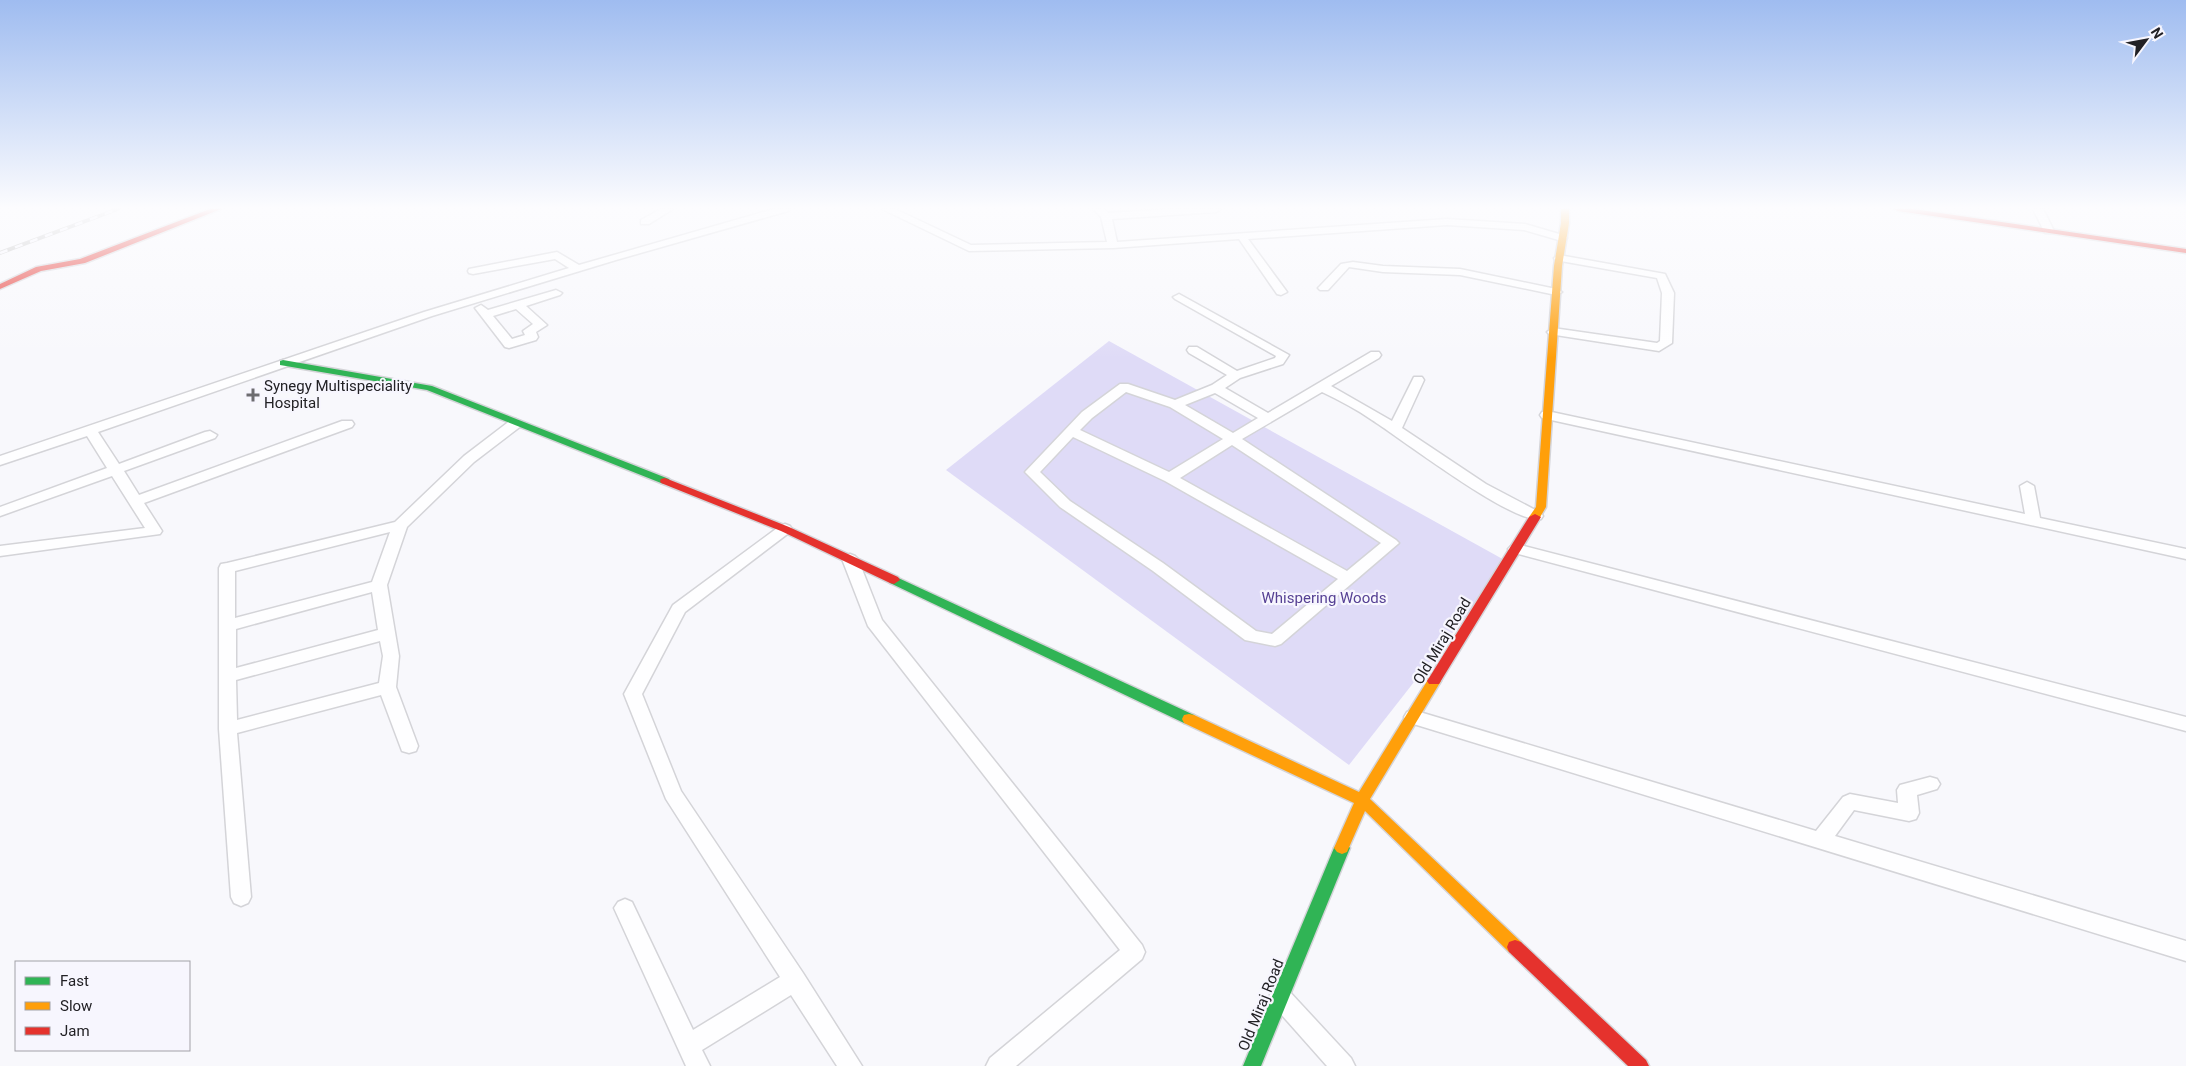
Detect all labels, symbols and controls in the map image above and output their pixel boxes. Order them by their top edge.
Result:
north arrow [2121,15,2171,65]
text: N [2148,25,2166,42]
place label: Synegy Multispeciality Hospital [264,377,412,412]
marker: Synegy Multispeciality Hospital [246,388,260,402]
park label: Whispering Woods [1262,589,1386,607]
street label: Old Miraj Road [1409,595,1475,687]
street label: Old Miraj Road [1234,956,1288,1054]
legend [15,961,190,1051]
text: Fast [60,972,89,990]
text: Slow [60,997,92,1015]
text: Jam [60,1022,90,1040]

